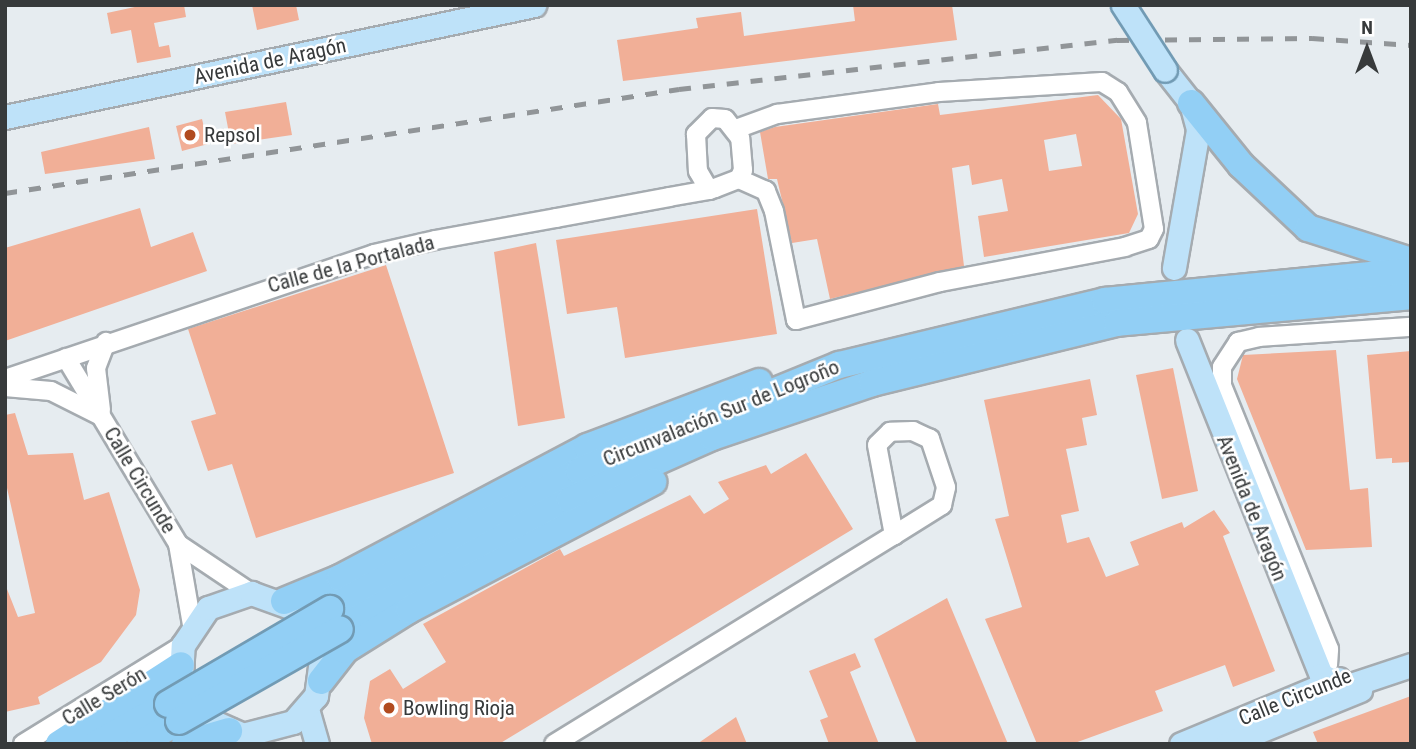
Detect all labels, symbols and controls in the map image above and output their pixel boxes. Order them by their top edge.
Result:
north arrow [1332,14,1402,84]
text: N [1361,16,1373,39]
street label: Avenida de Aragón [192,33,348,89]
place label: Repsol [204,122,260,148]
marker: Repsol [182,127,198,143]
street label: Calle de la Portalada [265,230,437,298]
street label: Circunvalación Sur de Logroño [599,354,843,472]
street label: Calle Circunde [98,422,182,538]
street label: Avenida de Aragón [1211,431,1293,585]
street label: Calle Serón [57,661,151,731]
street label: Calle Circunde [1235,663,1355,731]
place label: Bowling Rioja [403,695,515,721]
marker: Bowling Rioja [381,700,397,716]

